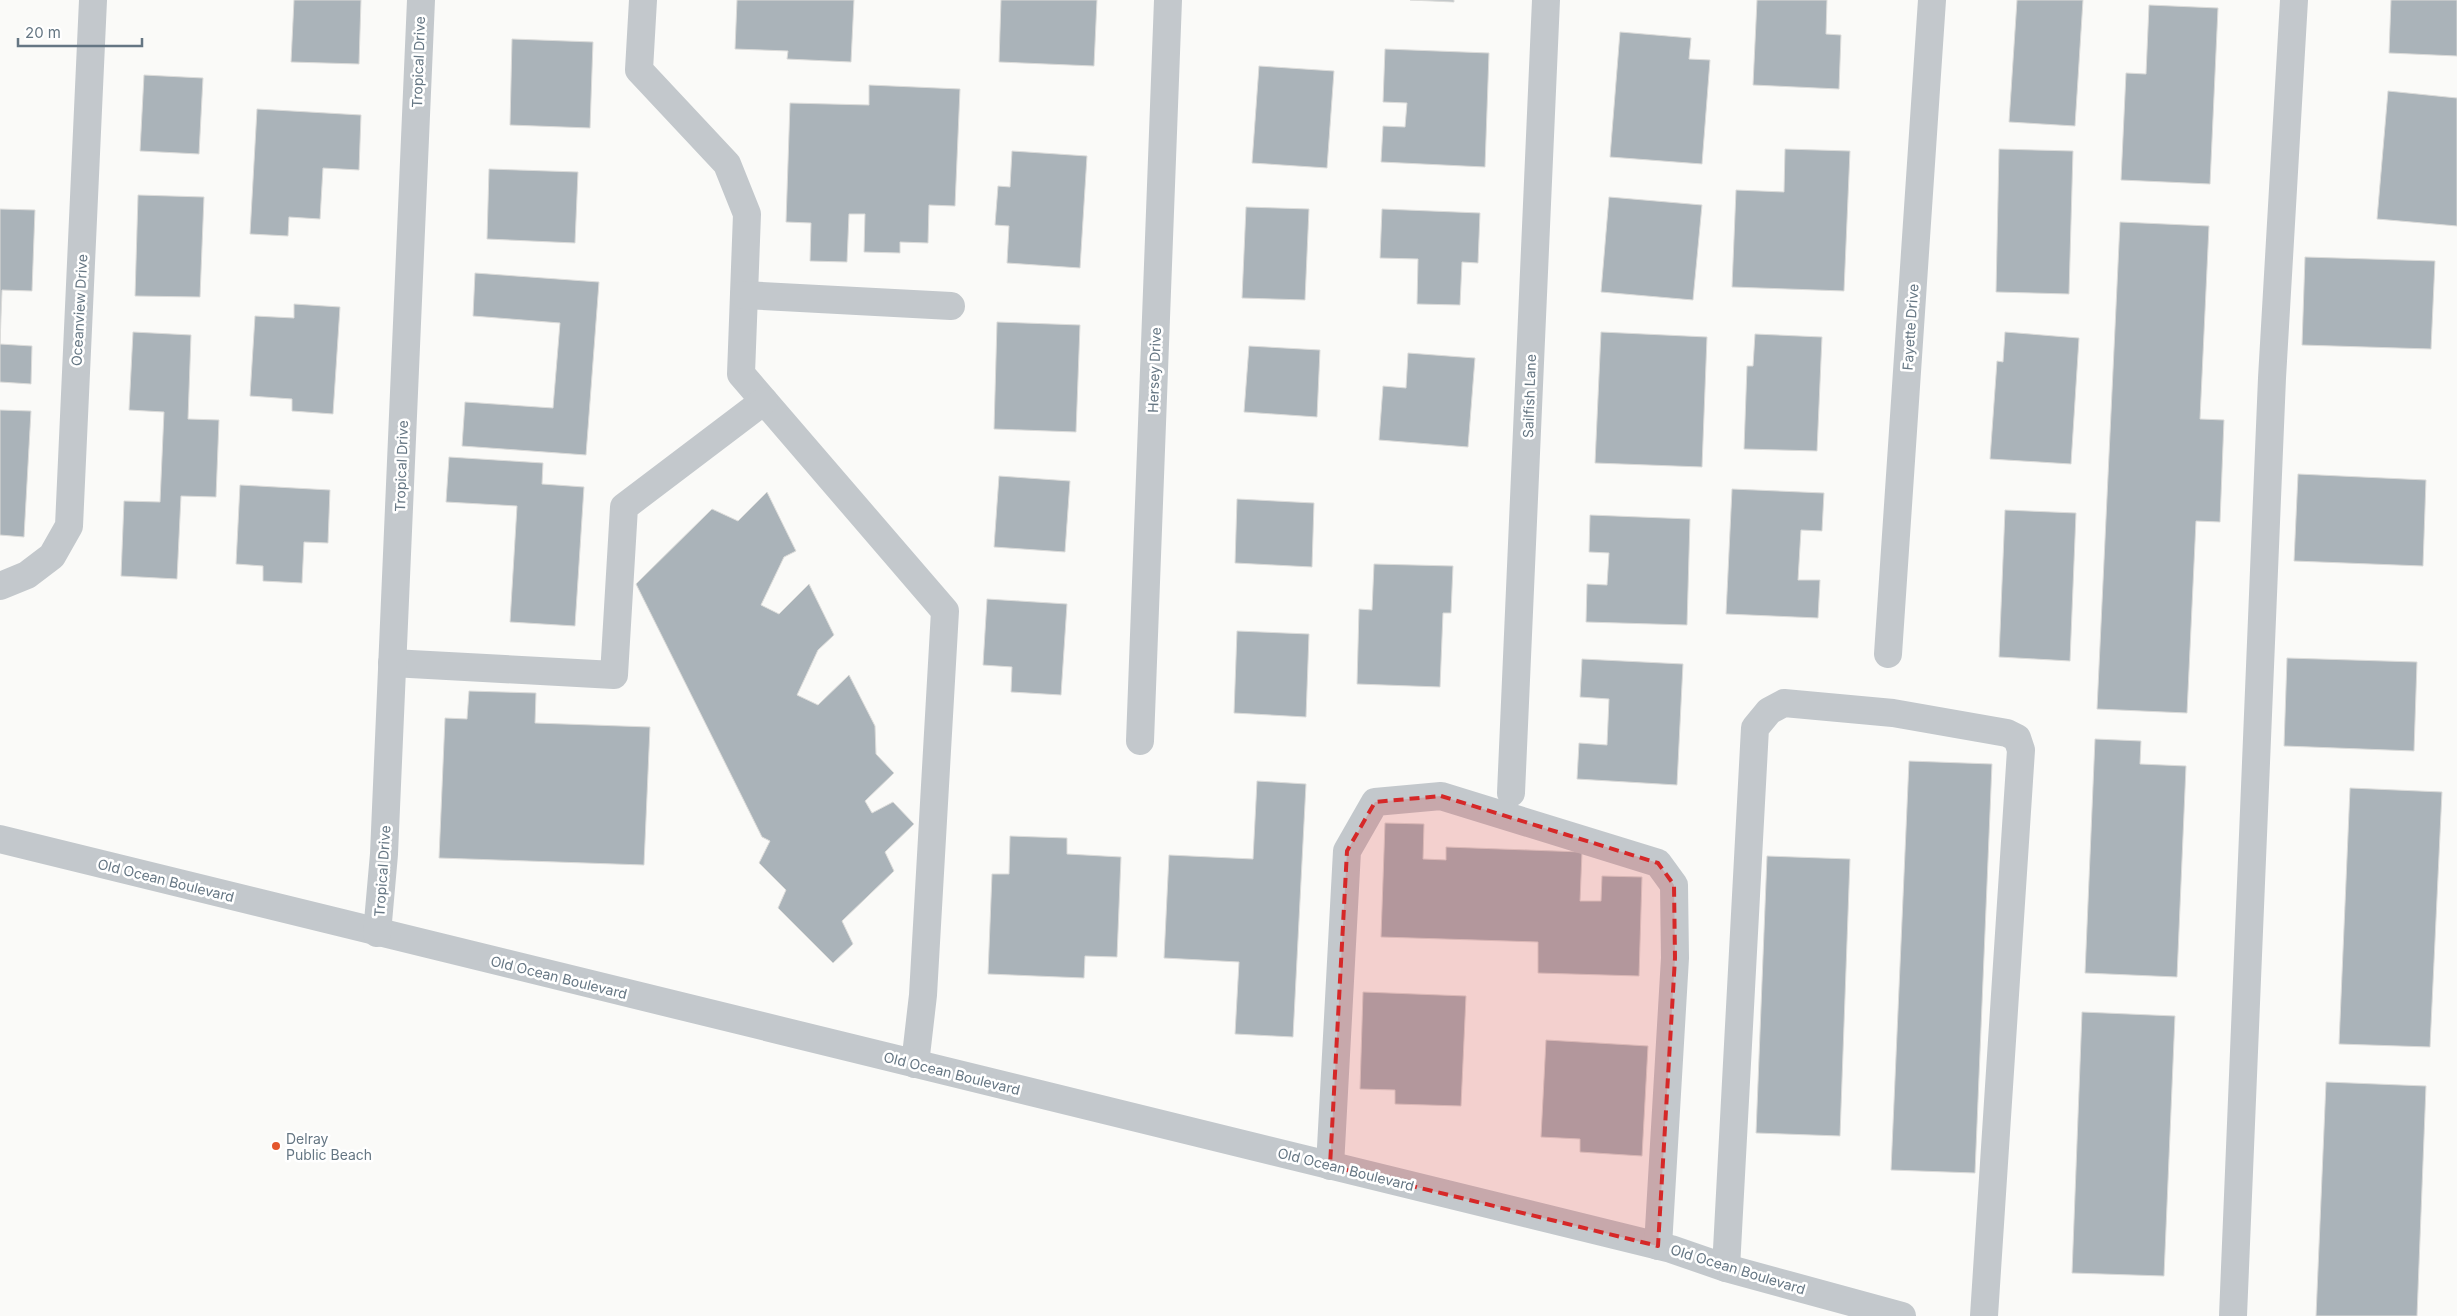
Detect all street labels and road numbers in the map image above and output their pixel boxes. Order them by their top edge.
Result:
street label: Tropical Drive [408,16,428,108]
street label: Oceanview Drive [68,254,90,366]
street label: Fayette Drive [1898,283,1922,371]
street label: Hersey Drive [1144,327,1164,413]
street label: Sailfish Lane [1519,354,1539,438]
street label: Tropical Drive [391,420,411,512]
street label: Tropical Drive [370,825,394,917]
street label: Old Ocean Boulevard [96,855,236,905]
street label: Old Ocean Boulevard [489,952,629,1002]
street label: Old Ocean Boulevard [882,1048,1022,1098]
street label: Old Ocean Boulevard [1276,1144,1416,1194]
street label: Old Ocean Boulevard [1669,1240,1807,1298]

